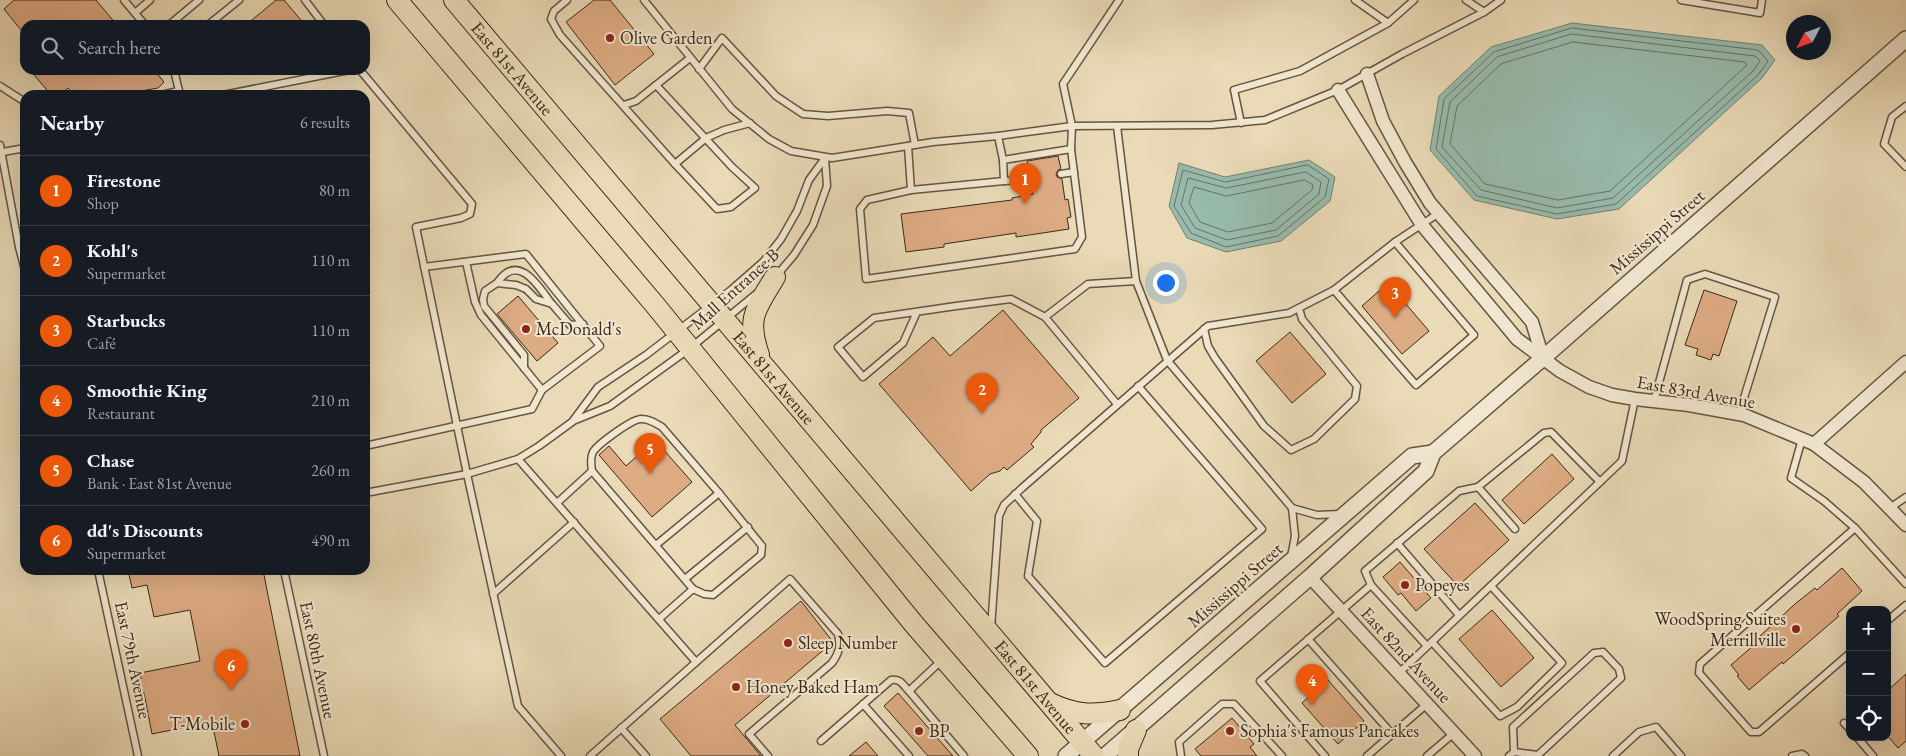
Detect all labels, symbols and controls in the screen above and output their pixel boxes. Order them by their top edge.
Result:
north arrow [1786,15,1831,60]
street label: East 81st Avenue [466,17,559,120]
search box [20,20,370,75]
place label: Olive Garden [620,26,713,49]
marker: Olive Garden [604,32,616,44]
icon: search [38,34,66,62]
text: Search here [78,35,160,60]
text: Nearby [40,109,104,136]
text: 6 results [300,112,350,133]
pin: 1 [1009,163,1041,204]
text: Firestone [87,168,161,193]
text: 1 [52,180,60,201]
text: 80 m [319,180,350,201]
street label: Mississippi Street [1604,184,1709,279]
text: Shop [87,193,119,214]
text: Kohl's [87,238,138,263]
street label: Mall Entrance B [686,243,784,334]
text: 2 [52,250,60,271]
text: 110 m [311,250,350,271]
text: Supermarket [87,263,166,284]
your location [1153,270,1179,296]
pin: 3 [1379,277,1411,318]
text: Starbucks [87,308,165,333]
place label: McDonald's [536,317,621,340]
text: 3 [52,320,60,341]
text: 110 m [311,320,350,341]
marker: McDonald's [520,323,532,335]
street label: East 81st Avenue [728,326,820,429]
text: Café [87,333,116,354]
street label: East 83rd Avenue [1635,370,1757,413]
pin: 2 [966,373,998,414]
text: Smoothie King [87,378,207,403]
text: 4 [52,390,60,411]
text: 210 m [311,390,350,411]
text: Restaurant [87,403,155,424]
pin: 5 [634,433,666,474]
text: Chase [87,448,134,473]
text: 5 [52,460,60,481]
text: 260 m [311,460,350,481]
text: Bank · East 81st Avenue [87,473,231,494]
text: dd's Discounts [87,518,203,543]
text: 6 [52,530,60,551]
text: 490 m [311,530,350,551]
street label: Mississippi Street [1182,537,1287,632]
text: Supermarket [87,543,166,564]
place label: Popeyes [1415,573,1470,596]
marker: Popeyes [1399,579,1411,591]
street label: East 79th Avenue [110,599,157,721]
street label: East 80th Avenue [295,599,342,721]
street label: East 82nd Avenue [1356,602,1457,708]
map controls [1846,606,1891,741]
button: + [1846,606,1891,651]
place label: WoodSpring Suites Merrillville [1655,607,1786,651]
marker: WoodSpring Suites Merrillville [1790,623,1802,635]
place label: Sleep Number [798,631,898,654]
street label: East 81st Avenue [990,635,1082,738]
marker: Sleep Number [782,637,794,649]
pin: 6 [215,649,247,690]
button: − [1846,651,1891,696]
pin: 4 [1296,664,1328,705]
place label: Honey Baked Ham [746,675,879,698]
marker: Honey Baked Ham [730,681,742,693]
button: locate [1846,696,1891,741]
place label: T-Mobile [169,712,235,735]
marker: T-Mobile [239,718,251,730]
place label: BP [929,719,950,742]
place label: Sophia's Famous Pancakes [1240,719,1419,742]
marker: BP [913,725,925,737]
marker: Sophia's Famous Pancakes [1224,725,1236,737]

